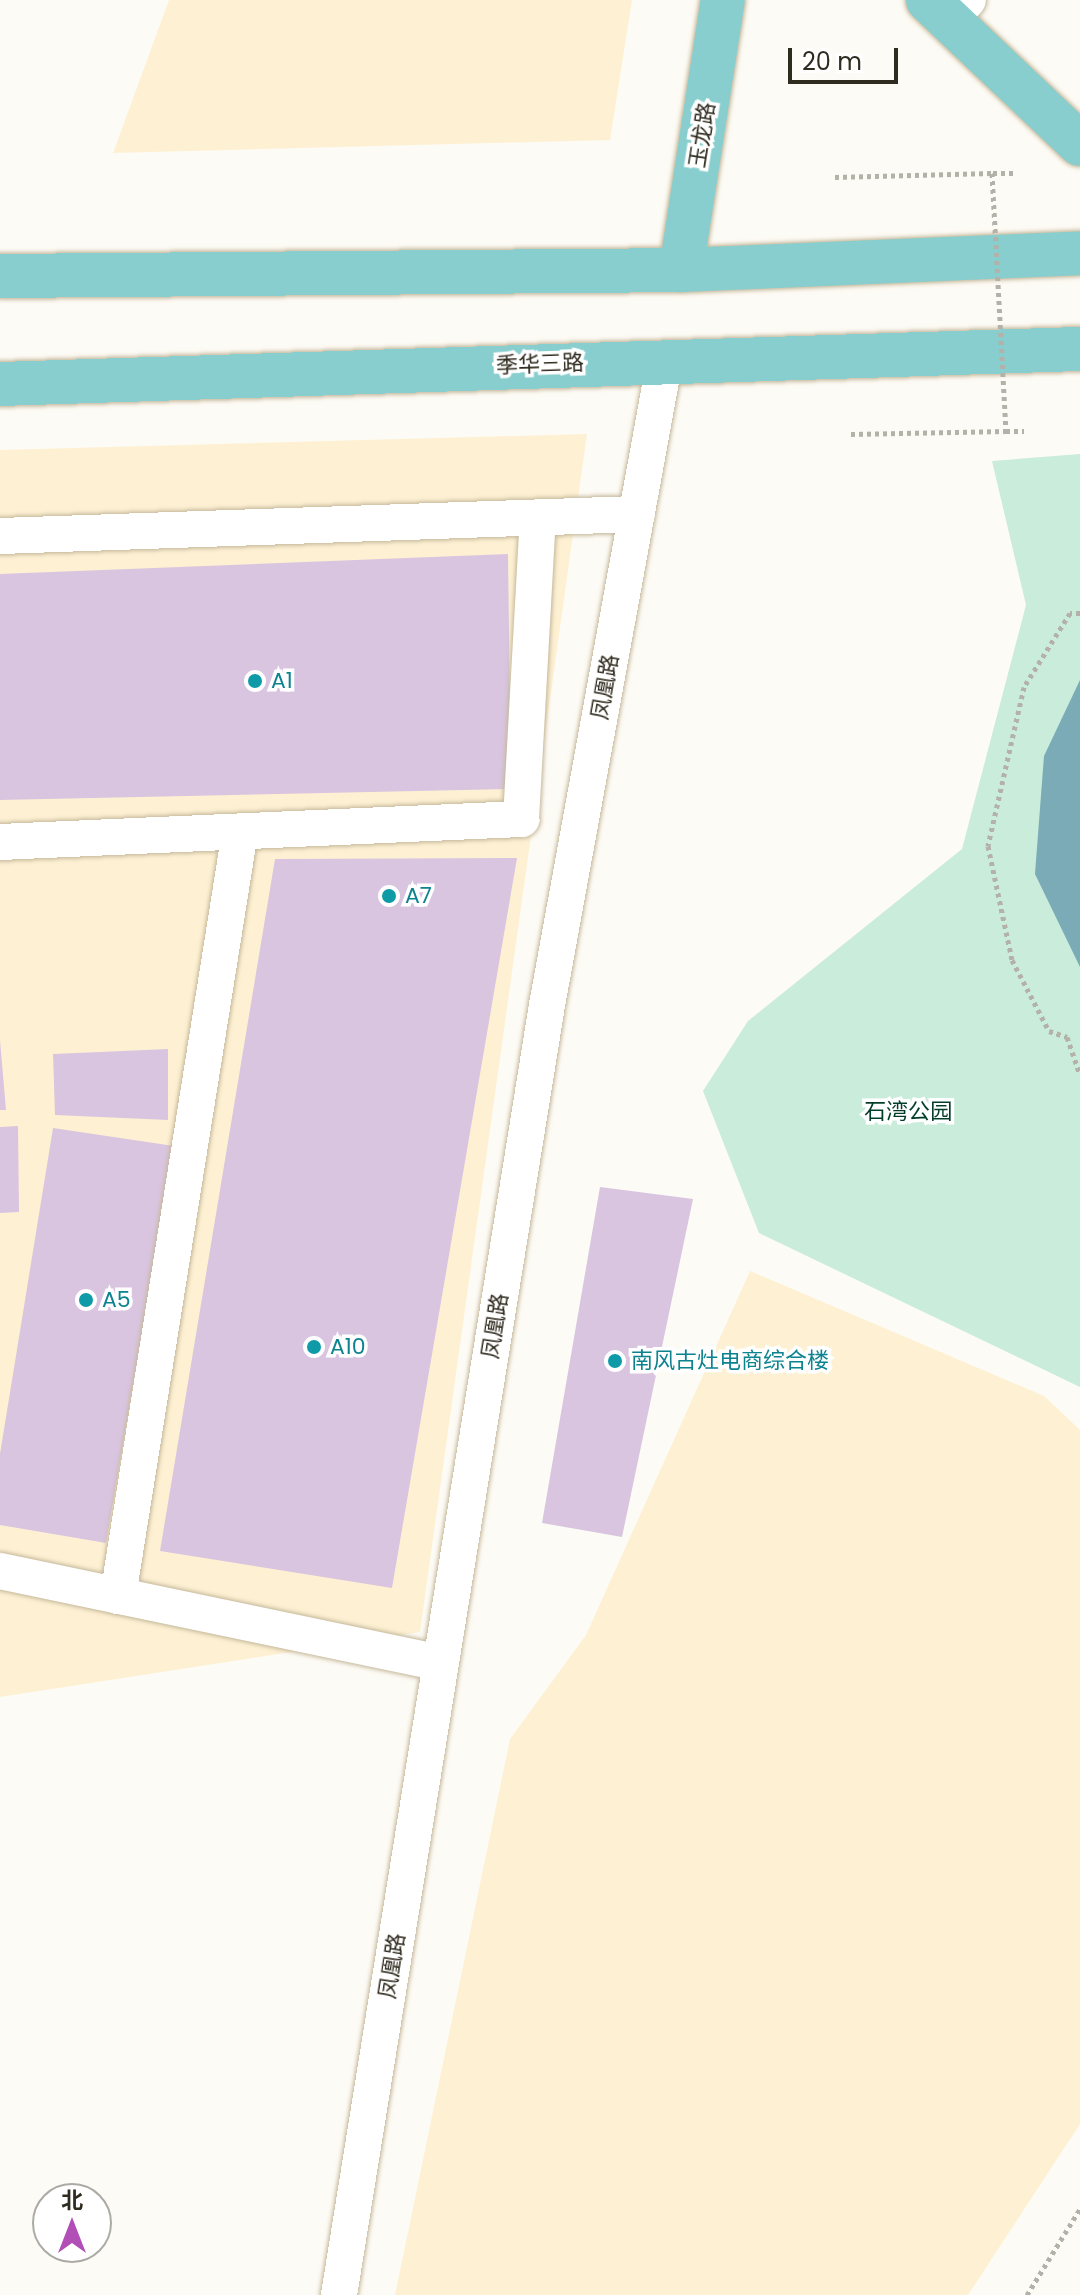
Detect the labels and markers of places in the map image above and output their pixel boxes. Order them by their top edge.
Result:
place label: A1 [271,668,293,694]
marker: A1 [246,672,264,690]
place label: A7 [405,883,432,909]
marker: A7 [380,887,398,905]
place label: A5 [102,1287,131,1313]
marker: A5 [77,1291,95,1309]
place label: A10 [330,1334,366,1360]
marker: A10 [305,1338,323,1356]
place label: 南风古灶电商综合楼 [631,1348,829,1374]
marker: 南风古灶电商综合楼 [606,1352,624,1370]

